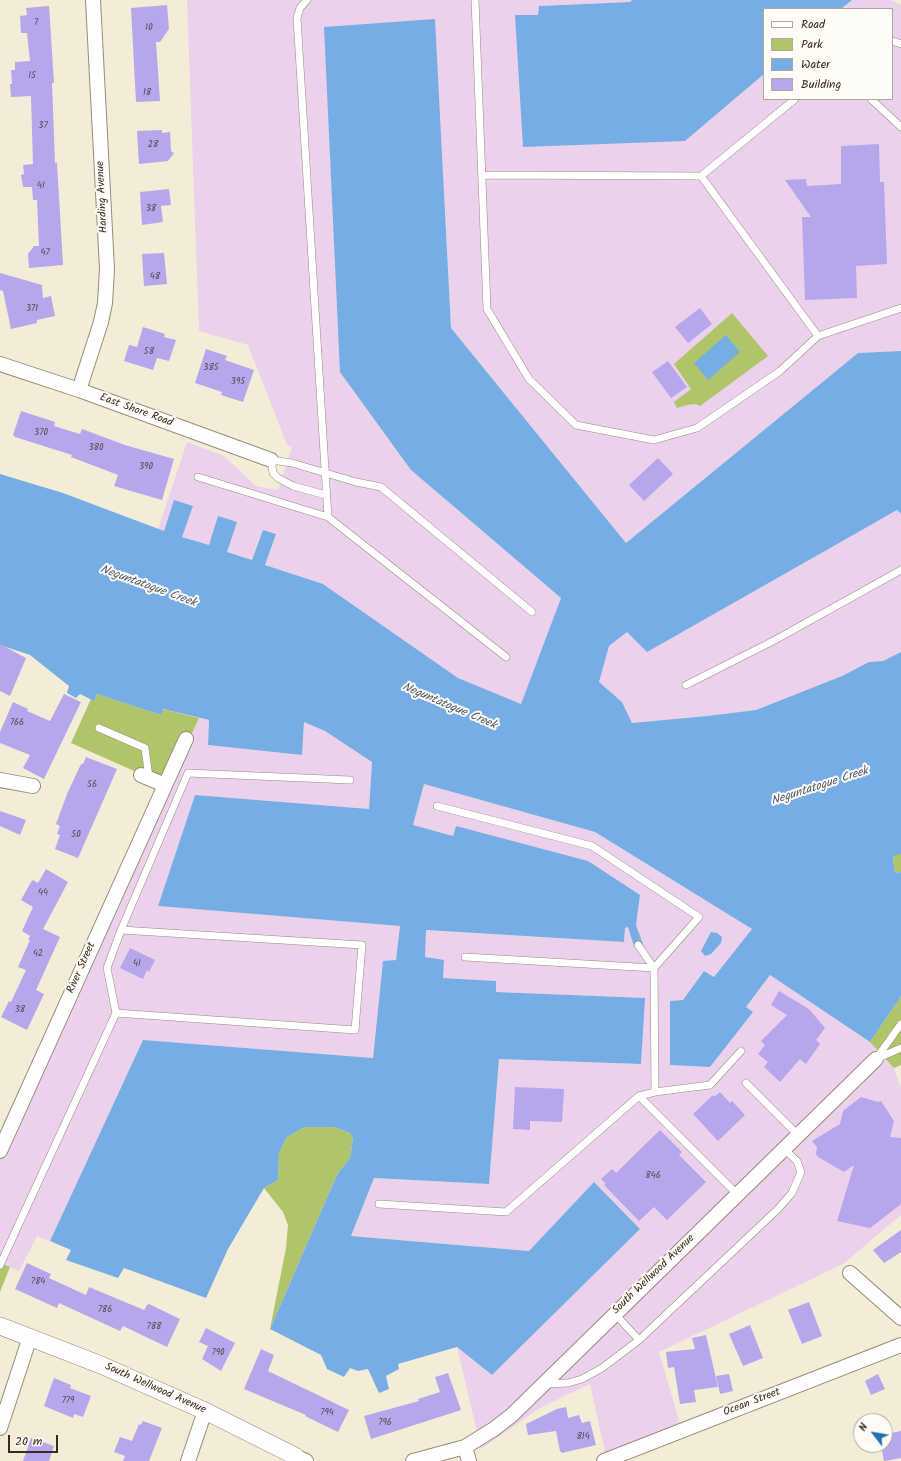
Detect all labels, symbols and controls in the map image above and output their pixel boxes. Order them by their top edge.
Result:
legend [763,8,893,100]
text: Road [801,15,825,34]
house number: 7 [34,18,38,28]
house number: 10 [145,23,153,33]
text: Park [801,35,823,54]
text: Water [801,55,830,74]
house number: 15 [28,71,36,81]
text: Building [801,75,841,94]
house number: 18 [143,88,151,98]
house number: 37 [38,121,48,131]
house number: 28 [148,140,158,150]
street label: Harding Avenue [95,161,111,233]
house number: 41 [37,181,45,191]
house number: 38 [146,204,156,214]
house number: 47 [40,248,50,258]
house number: 48 [150,272,160,282]
house number: 371 [26,304,38,314]
house number: 58 [144,347,154,357]
house number: 385 [203,363,219,373]
house number: 395 [231,377,245,387]
street label: East Shore Road [98,392,174,430]
house number: 370 [34,428,48,438]
house number: 380 [88,443,104,453]
house number: 390 [139,462,153,472]
water label: Neguntatogue Creek [98,563,198,611]
water label: Neguntatogue Creek [400,681,498,733]
house number: 766 [10,718,24,728]
water label: Neguntatogue Creek [770,765,870,809]
house number: 56 [87,780,97,790]
house number: 50 [71,830,81,840]
house number: 44 [38,888,48,898]
street label: River Street [65,940,99,996]
house number: 42 [33,949,43,959]
house number: 41 [133,959,141,969]
house number: 38 [15,1005,25,1015]
house number: 846 [645,1171,661,1181]
street label: South Wellwood Avenue [610,1232,698,1318]
house number: 784 [31,1277,45,1287]
house number: 786 [98,1305,112,1315]
house number: 788 [147,1322,161,1332]
house number: 790 [211,1348,225,1358]
street label: South Wellwood Avenue [102,1361,208,1417]
street label: Ocean Street [722,1386,782,1420]
house number: 779 [62,1396,74,1406]
house number: 794 [320,1408,334,1418]
north arrow [853,1413,893,1453]
house number: 796 [378,1418,392,1428]
text: N [854,1420,873,1435]
scale bar [10,1427,60,1453]
text: 20 m [15,1432,42,1451]
house number: 814 [576,1432,590,1442]

